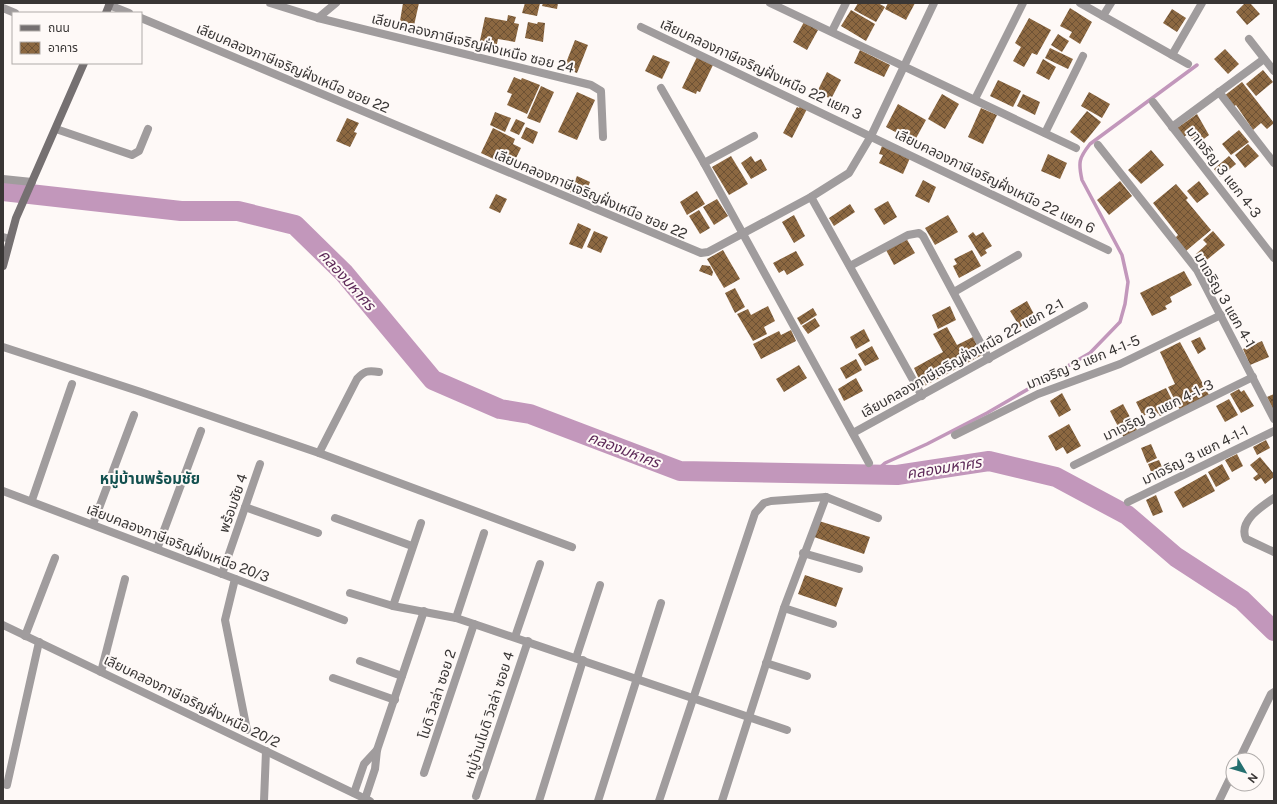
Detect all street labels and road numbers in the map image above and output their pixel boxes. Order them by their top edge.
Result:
street label: เลียบคลองภาษีเจริญฝั่งเหนือ ซอย 24 [370,9,577,76]
street label: เลียบคลองภาษีเจริญฝั่งเหนือ 22 แยก 3 [658,14,865,123]
street label: เลียบคลองภาษีเจริญฝั่งเหนือ ซอย 22 [194,19,392,116]
street label: มาเจริญ 3 แยก 4-3 [1183,123,1265,221]
street label: เลียบคลองภาษีเจริญฝั่งเหนือ 22 แยก 6 [893,124,1098,237]
street label: เลียบคลองภาษีเจริญฝั่งเหนือ ซอย 22 [492,145,690,242]
street label: มาเจริญ 3 แยก 4-1 [1191,250,1259,350]
street label: เลียบคลองภาษีเจริญฝั่งเหนือ 22 แยก 2-1 [857,294,1066,421]
street label: มาเจริญ 3 แยก 4-1-5 [1024,332,1142,392]
street label: มาเจริญ 3 แยก 4-1-3 [1100,376,1216,444]
street label: มาเจริญ 3 แยก 4-1-1 [1139,422,1251,488]
street label: พร้อมชัย 4 [215,471,251,535]
street label: เลียบคลองภาษีเจริญฝั่งเหนือ 20/3 [84,499,272,585]
street label: โมดิ วิลล่า ซอย 2 [415,647,459,741]
street label: หมู่บ้านโมดิ วิลล่า ซอย 4 [461,649,518,781]
street label: เลียบคลองภาษีเจริญฝั่งเหนือ 20/2 [101,650,283,751]

